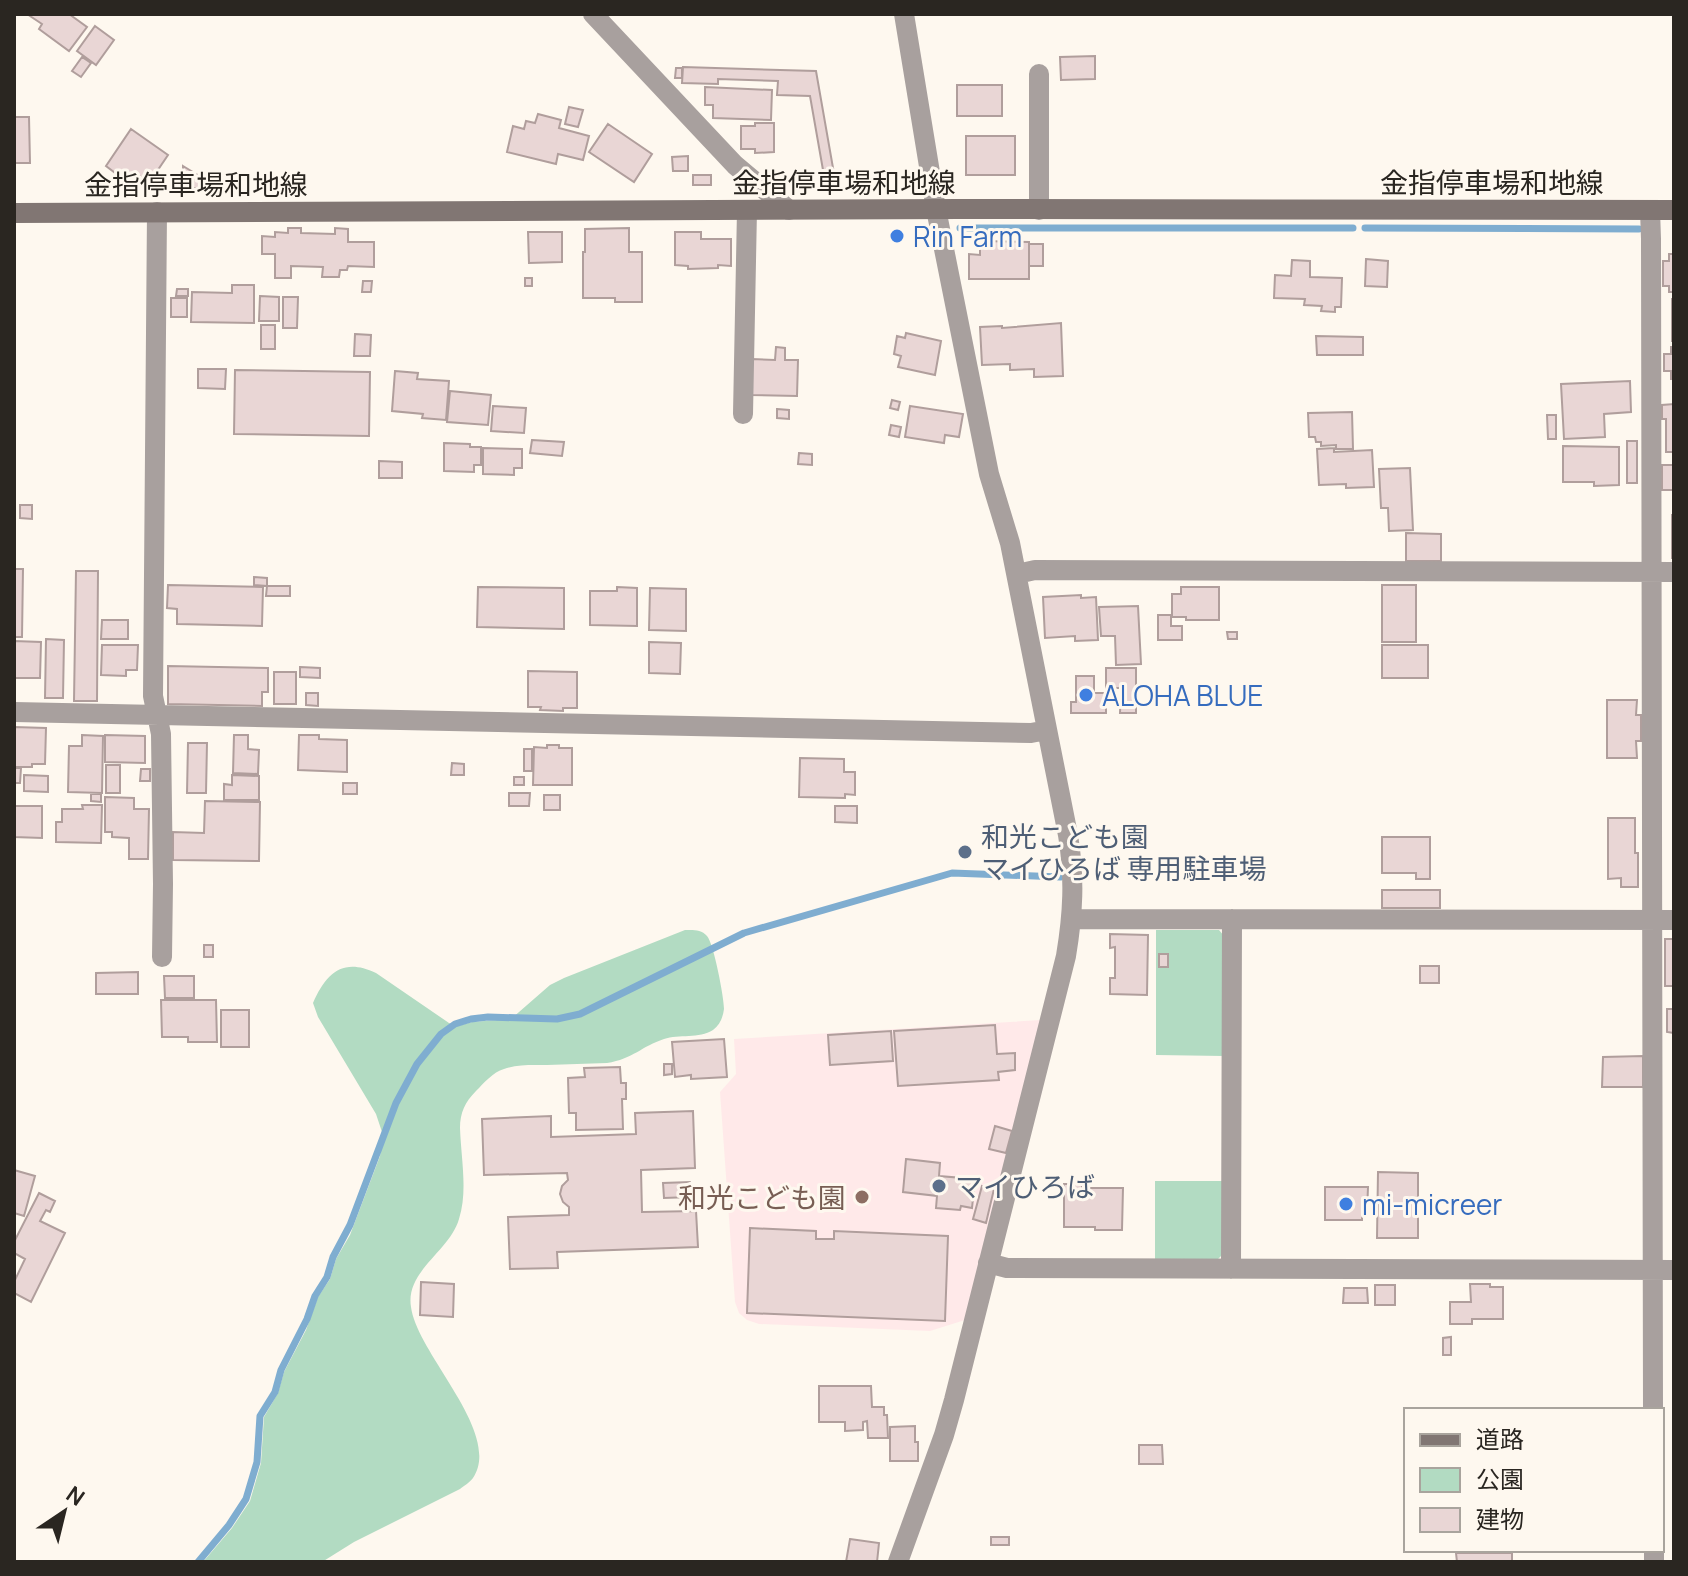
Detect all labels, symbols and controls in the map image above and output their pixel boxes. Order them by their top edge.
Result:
street label: 金指停車場和地線 [732,163,956,201]
street label: 金指停車場和地線 [1380,163,1604,201]
street label: 金指停車場和地線 [84,165,308,203]
place label: Rin Farm [913,217,1022,255]
marker: Rin Farm [888,227,906,245]
place label: ALOHA BLUE [1102,676,1263,714]
marker: ALOHA BLUE [1077,686,1095,704]
place label: 和光こども園 マイひろば 専用駐車場 [981,817,1267,887]
marker: 和光こども園 マイひろば 専用駐車場 [956,843,974,861]
place label: マイひろば [955,1167,1095,1205]
marker: マイひろば [930,1177,948,1195]
place label: 和光こども園 [678,1178,846,1216]
place label: mi-micreer [1362,1185,1502,1223]
marker: 和光こども園 [853,1188,871,1206]
marker: mi-micreer [1337,1195,1355,1213]
legend [1404,1408,1664,1552]
text: 道路 [1476,1422,1524,1455]
text: 公園 [1476,1462,1524,1495]
north arrow [24,1472,104,1552]
text: N [60,1479,91,1512]
text: 建物 [1476,1502,1524,1535]

